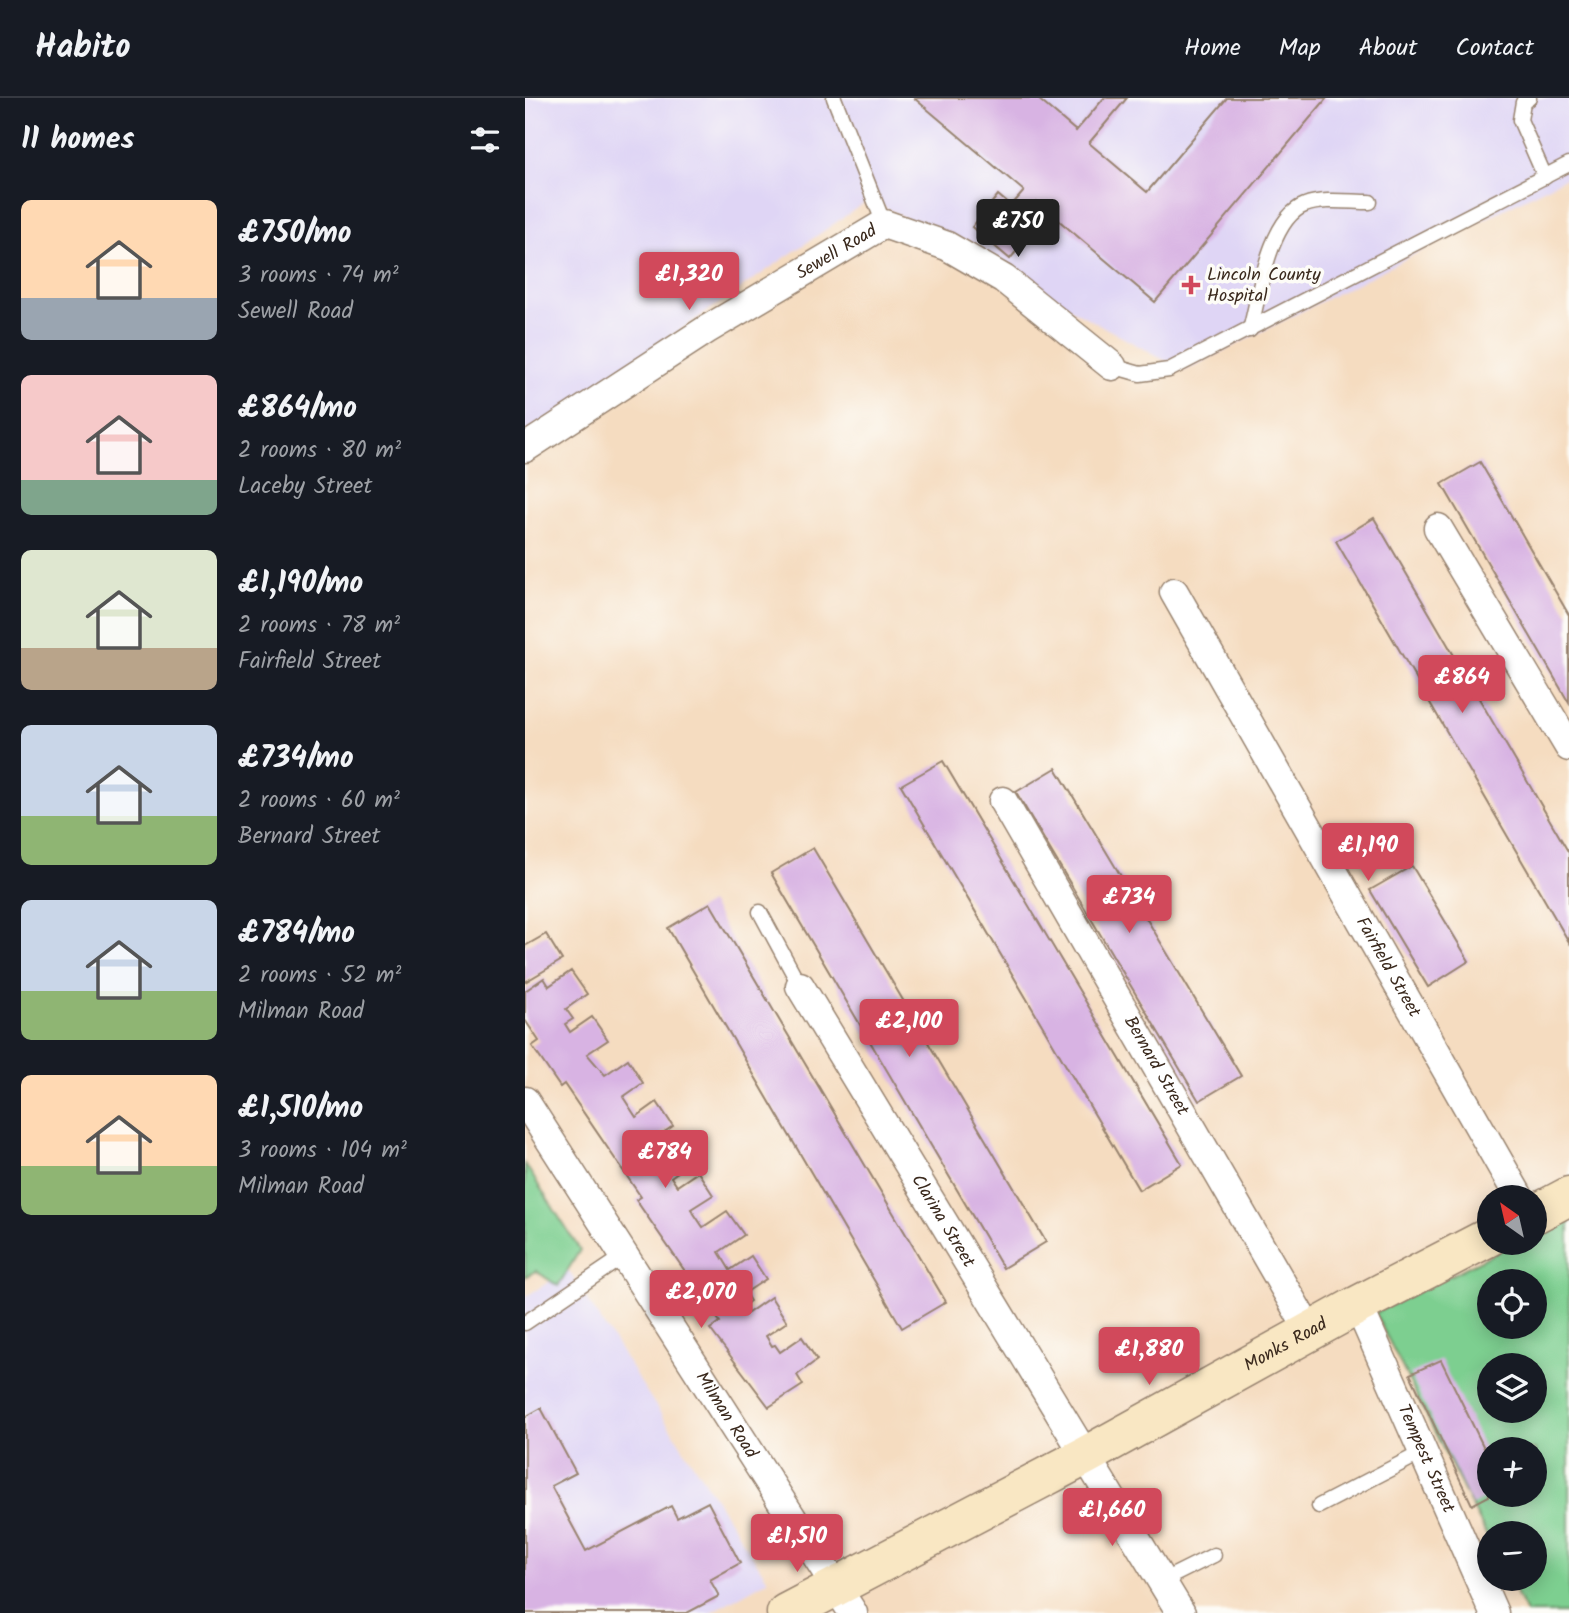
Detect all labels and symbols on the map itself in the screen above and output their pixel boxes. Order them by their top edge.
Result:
pin: £750 [977,200,1059,259]
street label: Sewell Road [790,216,884,288]
pin: £1,320 [632,252,746,312]
place label: Lincoln County Hospital [1207,261,1321,311]
marker: Lincoln County Hospital [1181,275,1201,295]
pin: £864 [1421,656,1503,715]
pin: £1,190 [1311,824,1425,883]
pin: £734 [1088,876,1170,935]
street label: Fairfield Street [1348,911,1429,1024]
pin: £2,100 [852,1000,966,1059]
street label: Bernard Street [1116,1010,1197,1122]
pin: £784 [624,1130,706,1190]
street label: Clarina Street [903,1169,983,1274]
north arrow [1477,1185,1547,1255]
pin: £2,070 [644,1270,758,1330]
street label: Monks Road [1239,1310,1334,1380]
pin: £1,880 [1092,1328,1206,1387]
street label: Milman Road [687,1366,766,1465]
street label: Tempest Street [1389,1400,1463,1519]
pin: £1,660 [1055,1488,1169,1548]
pin: £1,510 [740,1514,854,1574]

